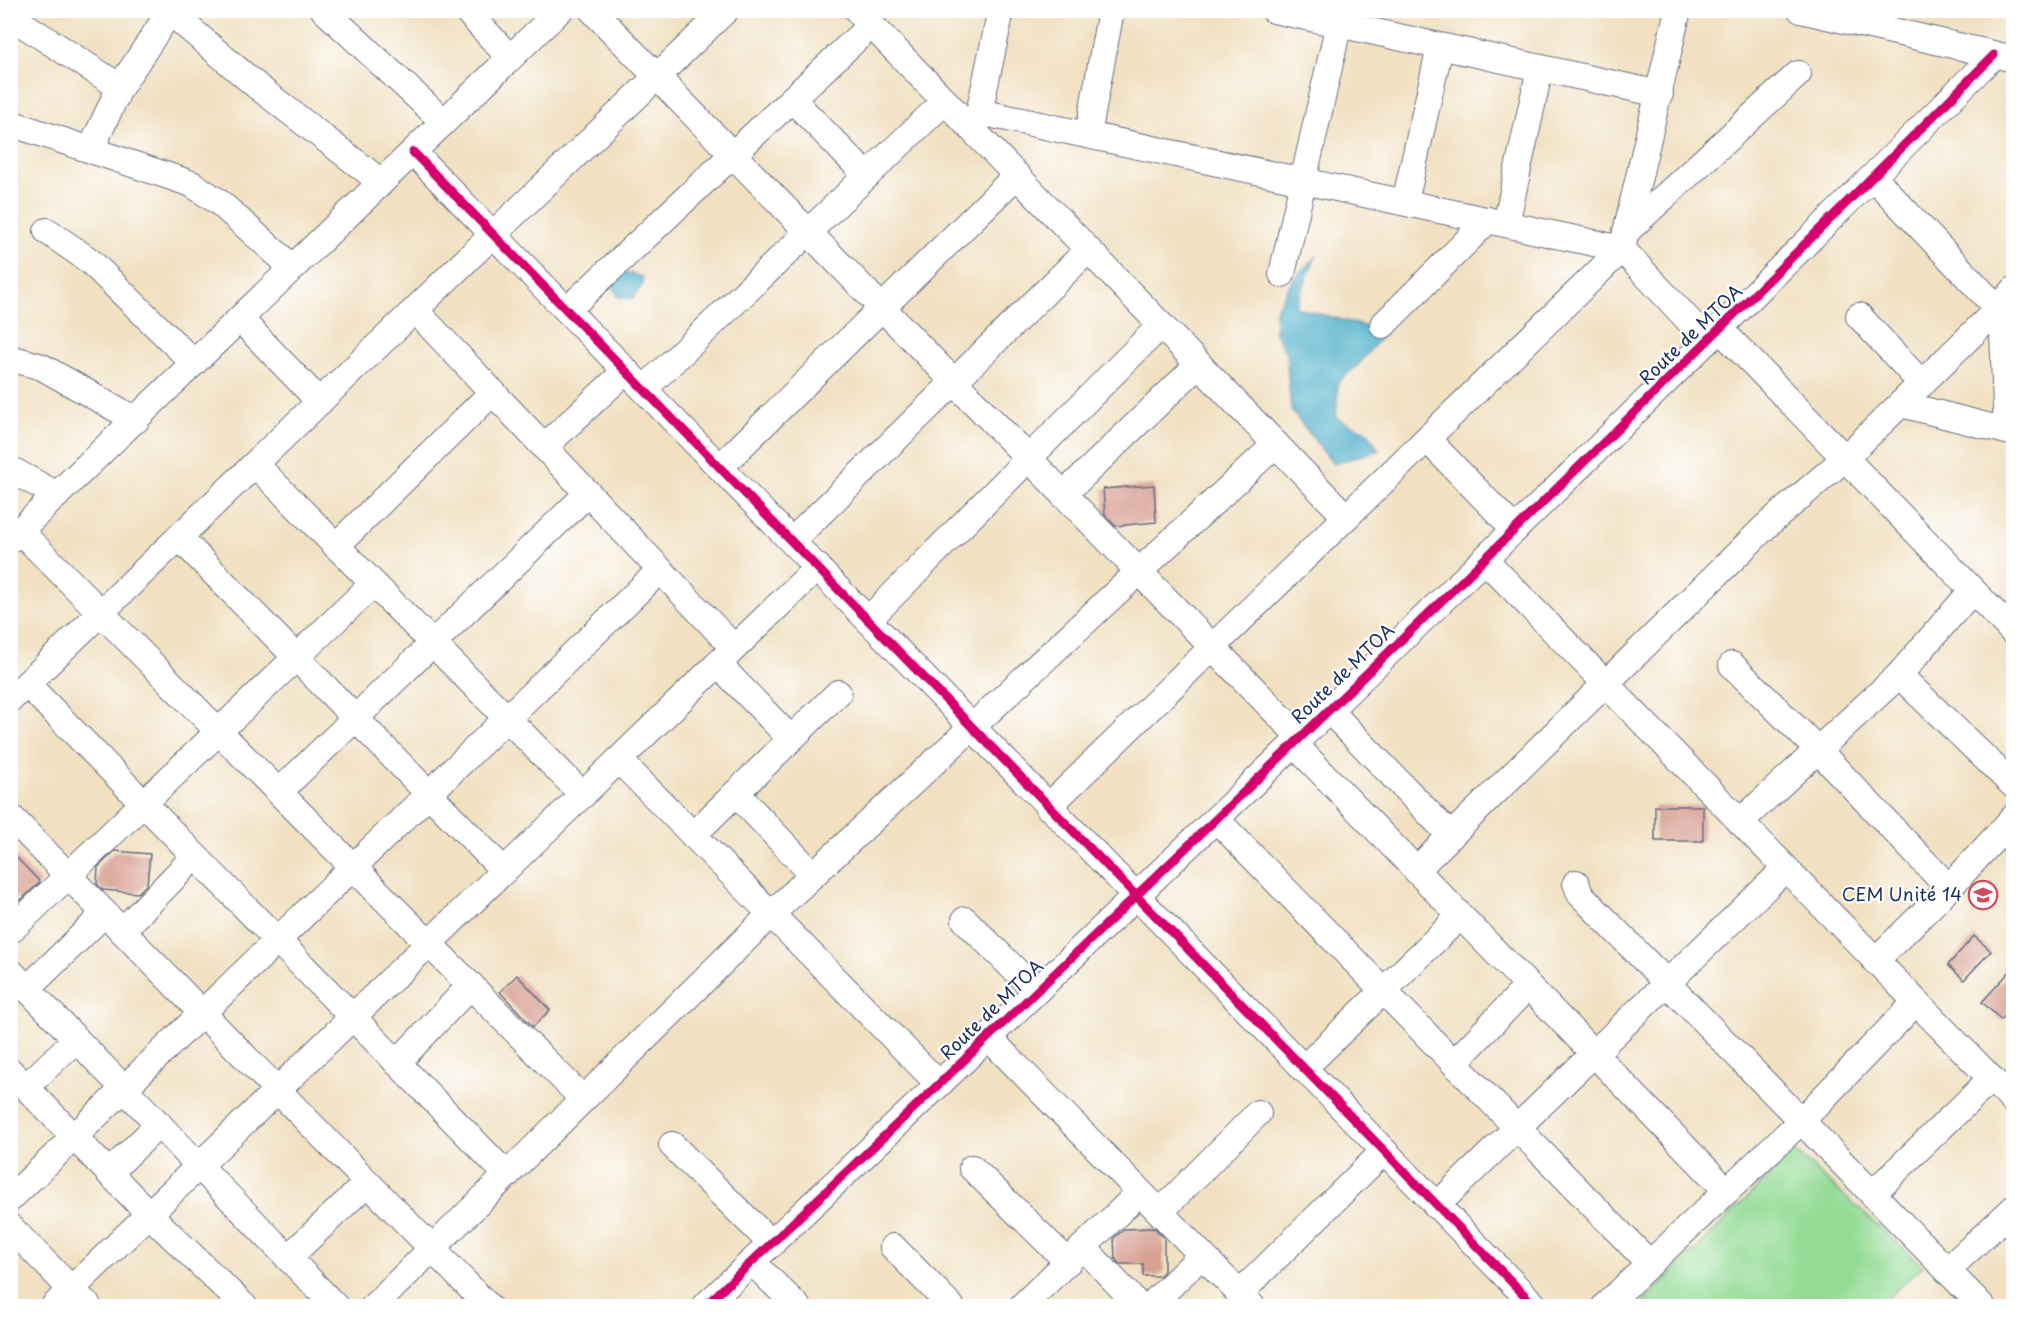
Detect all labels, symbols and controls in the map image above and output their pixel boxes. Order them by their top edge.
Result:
street label: Route de MTOA [1632,277,1748,390]
street label: Route de MTOA [1284,616,1400,729]
school or university icon: CEM Unité 14 [1967,879,1999,911]
place label: CEM Unité 14 [1842,880,1962,907]
street label: Route de MTOA [933,952,1049,1065]

